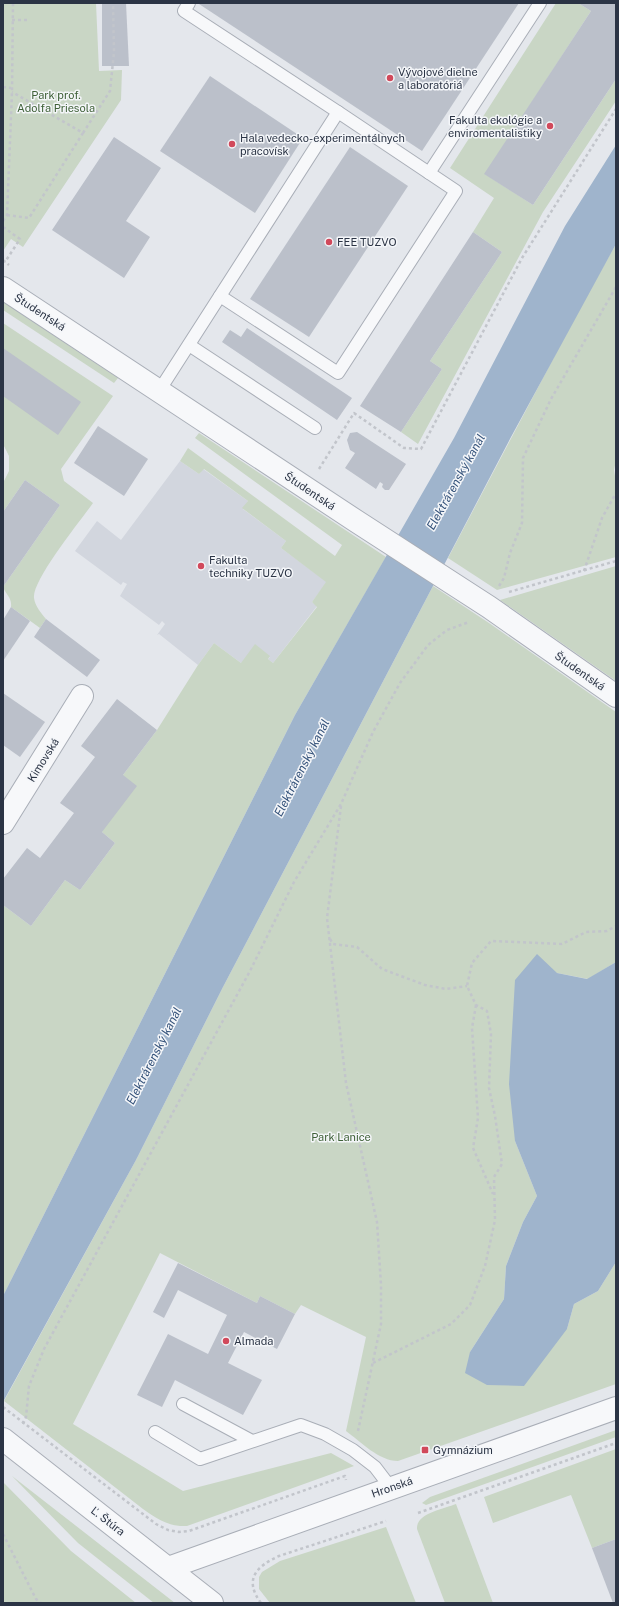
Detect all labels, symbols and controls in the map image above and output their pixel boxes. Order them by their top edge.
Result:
place label: Vývojové dielne a laboratóriá [398,66,478,91]
marker: Vývojové dielne a laboratóriá [385,73,395,83]
park label: Park prof. Adolfa Priesola [17,89,95,114]
place label: Fakulta ekológie a enviromentalistiky [448,114,542,139]
marker: Fakulta ekológie a enviromentalistiky [545,121,555,131]
place label: Hala vedecko-experimentálnych pracovísk [240,132,405,157]
marker: Hala vedecko-experimentálnych pracovísk [227,139,237,149]
place label: FEE TUZVO [337,236,397,248]
marker: FEE TUZVO [324,237,334,247]
street label: Študentská [12,290,68,333]
water label: Elektrárenský kanál [424,432,488,532]
street label: Študentská [282,469,338,512]
place label: Fakulta techniky TUZVO [209,554,292,579]
marker: Fakulta techniky TUZVO [196,561,206,571]
street label: Študentská [553,648,608,693]
water label: Elektrárenský kanál [271,717,333,819]
street label: Kimovská [25,736,61,784]
water label: Elektrárenský kanál [123,1005,185,1107]
park label: Park Lanice [311,1131,371,1143]
place label: Almada [234,1335,273,1347]
marker: Almada [221,1336,231,1346]
place label: Gymnázium [433,1444,493,1456]
marker: Gymnázium [420,1445,430,1455]
street label: Hronská [370,1474,414,1500]
street label: Ľ. Štúra [89,1503,128,1538]

